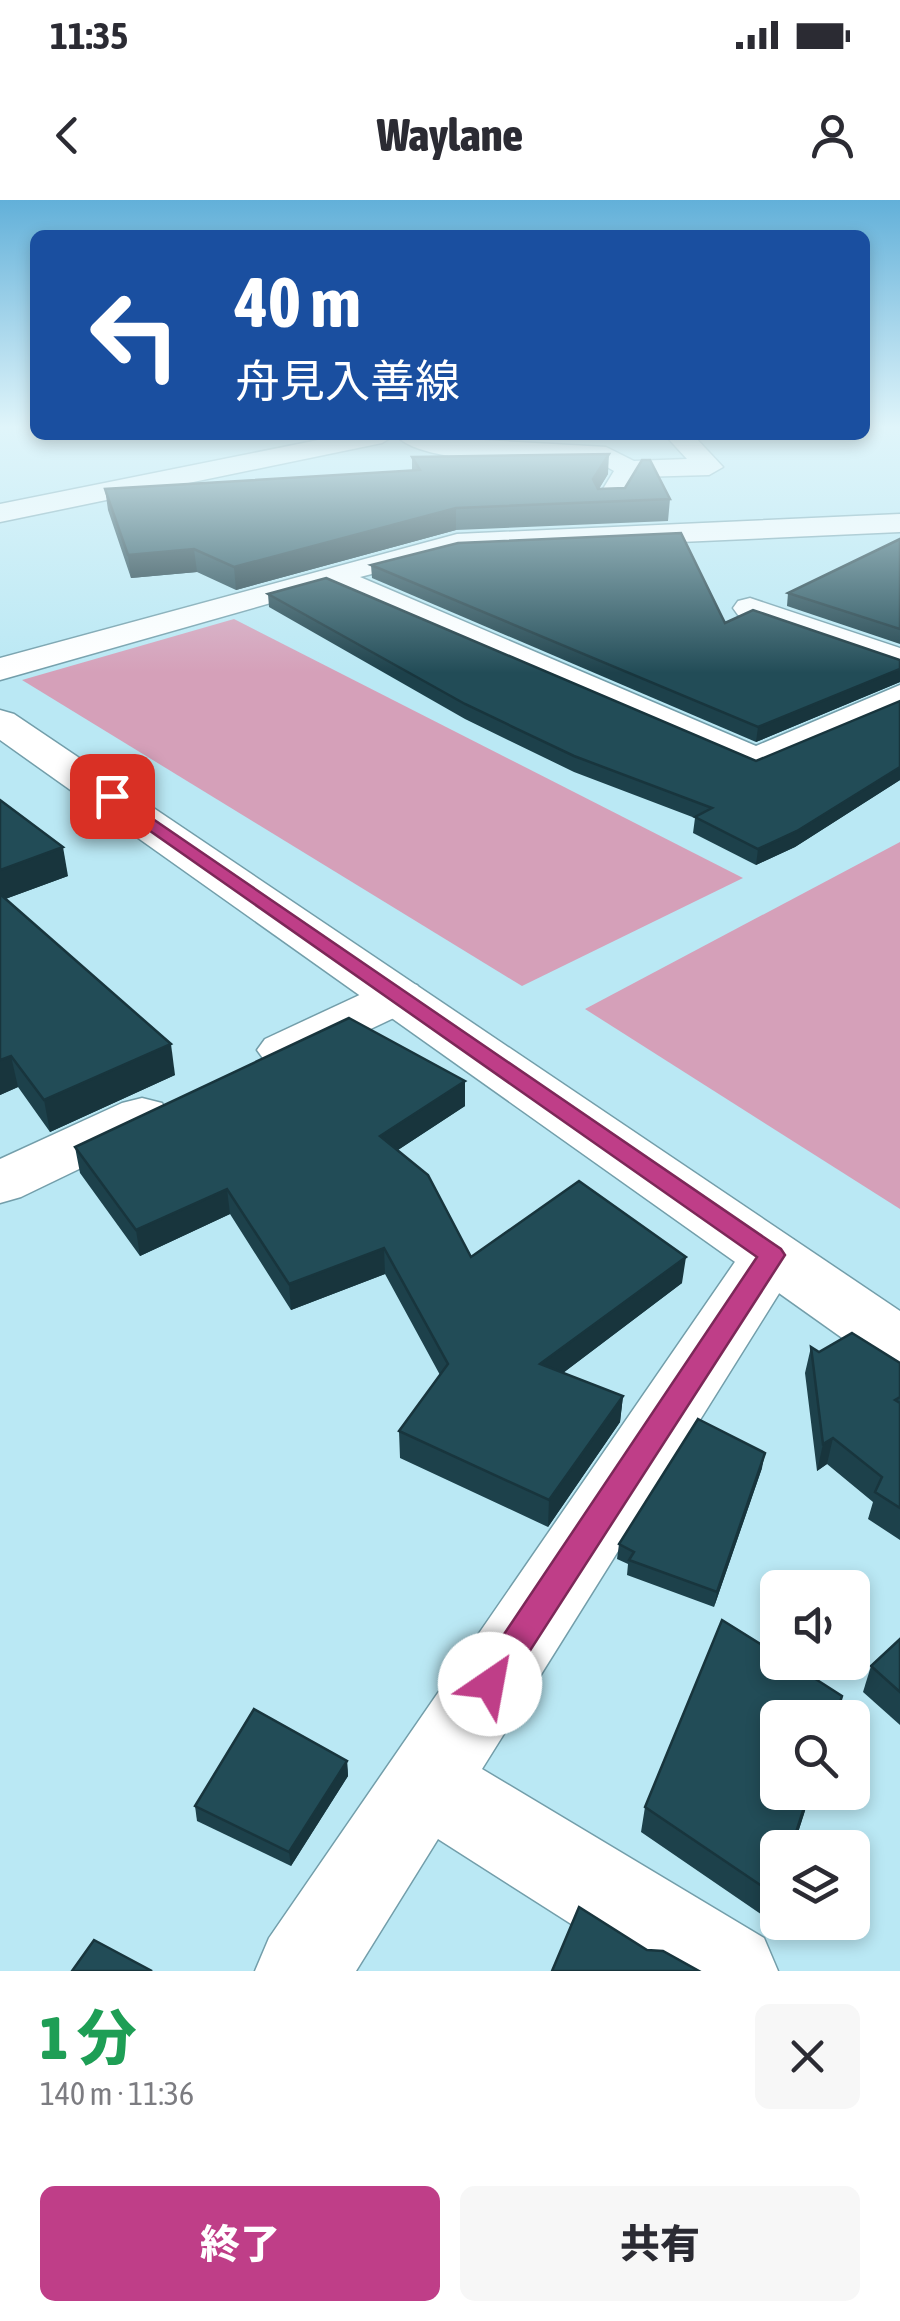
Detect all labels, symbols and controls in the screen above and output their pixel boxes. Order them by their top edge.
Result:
text: 11:35 [50,14,128,57]
icon: back [40,108,95,163]
icon: person [805,108,860,163]
text: Waylane [377,109,523,161]
text: 40 m [235,262,361,342]
icon: left [70,270,200,400]
text: 舟見入善線 [235,355,460,407]
pin [70,754,155,839]
icon: arrive [85,769,140,824]
map controls [760,1570,870,1940]
button: sound [760,1570,870,1680]
position arrow [438,1632,542,1736]
button: search [760,1700,870,1810]
button: layers [760,1830,870,1940]
text: 1 分 [40,2003,136,2072]
button: close [755,2004,860,2109]
text: 140 m · 11:36 [40,2075,194,2112]
button: 終了 [40,2186,440,2301]
button: 共有 [460,2186,860,2301]

